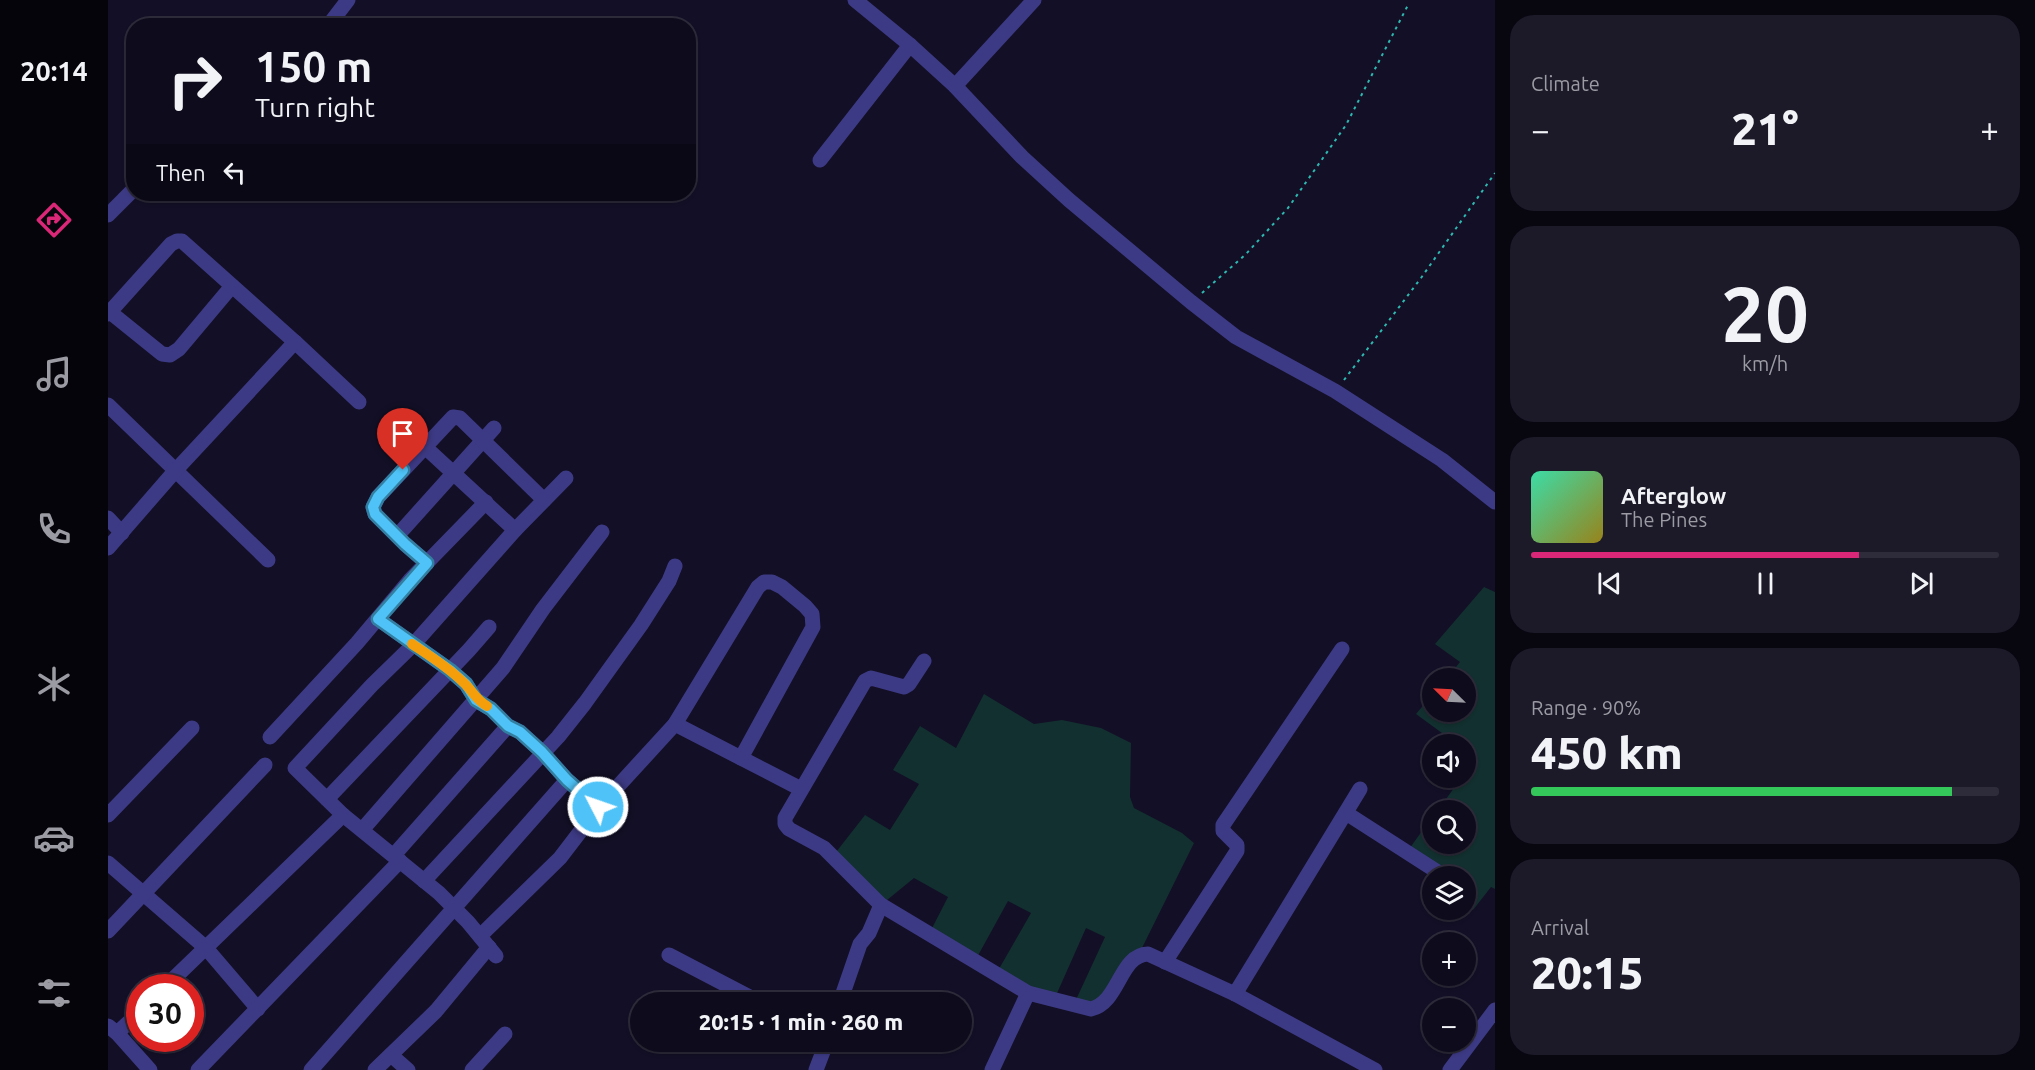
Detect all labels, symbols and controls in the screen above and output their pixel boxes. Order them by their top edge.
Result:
icon: right [156,42,234,120]
text: 150 m [255,43,372,90]
text: 20:14 [20,56,88,86]
text: Climate [1531,72,1600,95]
text: Turn right [255,92,375,122]
text: 21° [1731,103,1799,154]
text: − [1531,111,1550,148]
text: + [1980,111,1999,148]
icon: left [218,156,251,189]
text: Then [156,160,206,185]
icon: directions [33,199,75,241]
text: 20 [1721,269,1809,357]
text: km/h [1742,352,1788,375]
icon: music [33,353,75,395]
pin [377,408,428,470]
icon: arrive [386,417,419,450]
text: Afterglow [1621,483,1726,508]
icon: phone [33,508,75,550]
text: The Pines [1621,508,1707,531]
icon: previous [1593,567,1626,600]
icon: pause [1749,567,1782,600]
icon: next [1905,567,1938,600]
icon: climate [33,663,75,705]
north arrow [1422,668,1476,722]
map controls [1422,668,1476,1052]
text: Range · 90% [1531,696,1641,719]
text: 450 km [1531,727,1683,778]
button: sound [1422,734,1476,788]
position arrow [566,775,630,839]
button: search [1422,800,1476,854]
icon: car [33,817,75,859]
button: layers [1422,866,1476,920]
text: Arrival [1531,916,1589,939]
button: + [1422,932,1476,986]
text: 20:15 [1531,947,1644,998]
icon: filters [33,972,75,1014]
speed limit sign: 30 [126,974,204,1052]
button: − [1422,998,1476,1052]
text: 20:15 · 1 min · 260 m [699,1009,903,1034]

